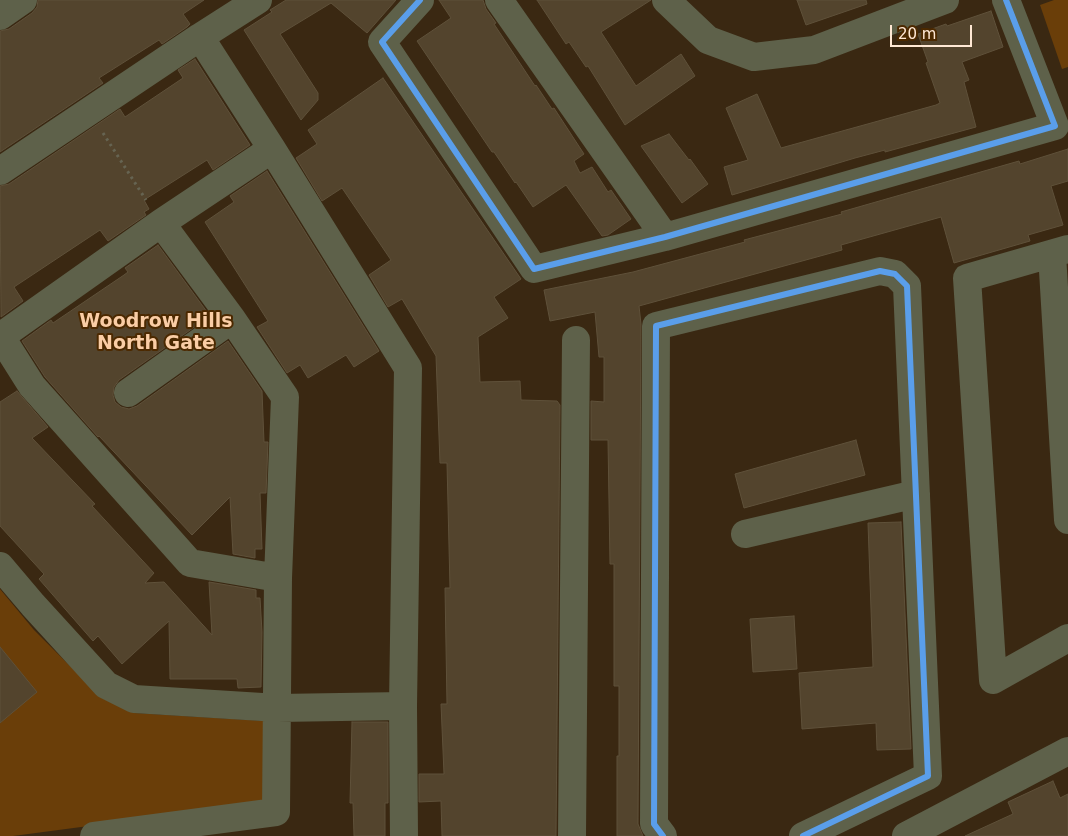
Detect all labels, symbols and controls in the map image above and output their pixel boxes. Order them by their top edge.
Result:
scale bar [893,15,976,47]
text: 20 m [898,25,936,43]
district label: Woodrow Hills North Gate [79,311,233,355]

